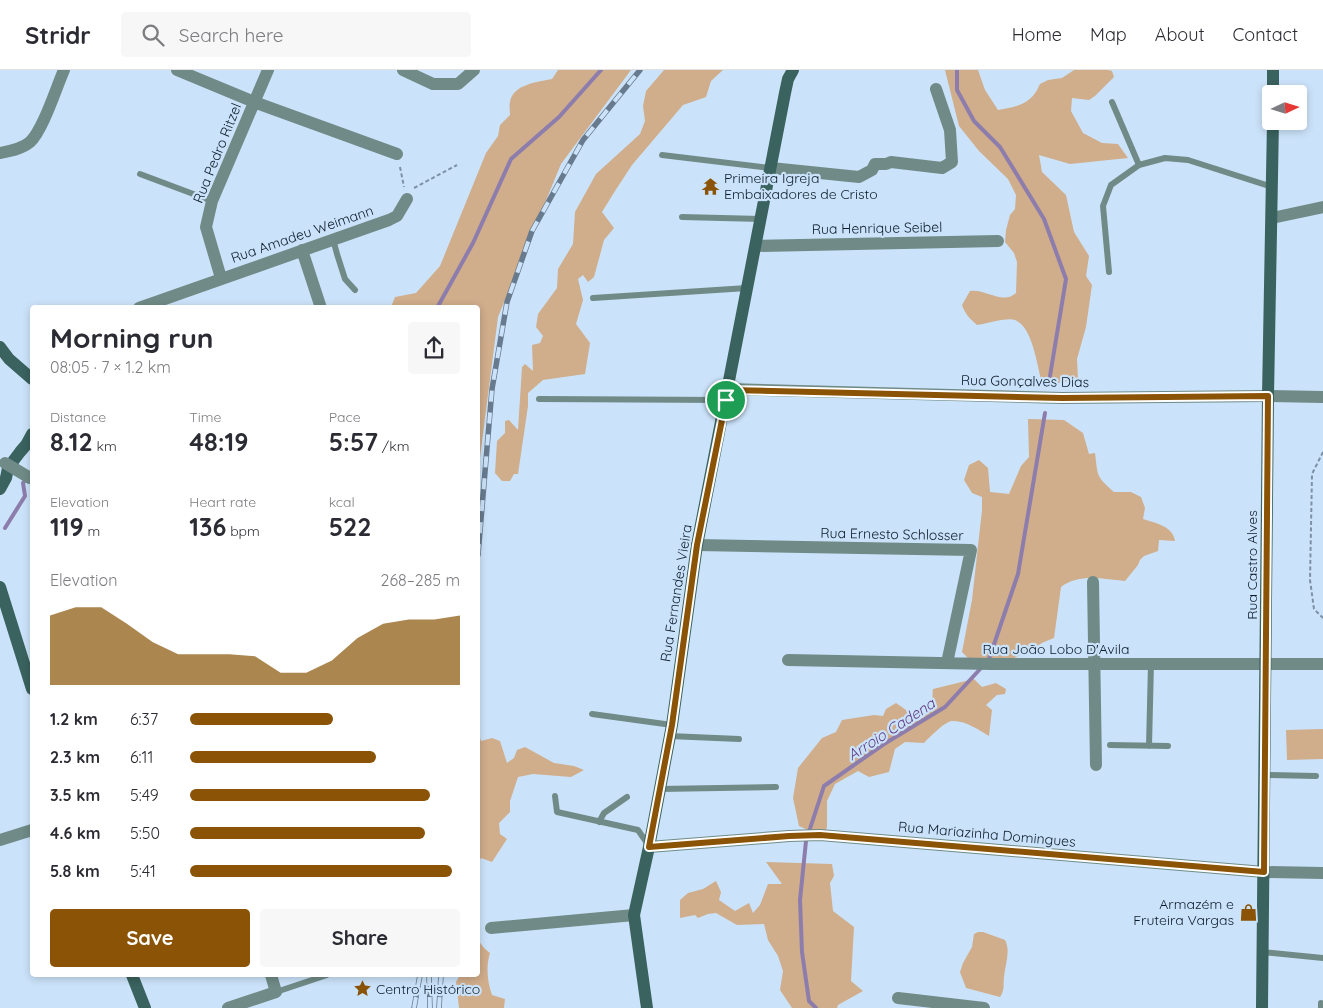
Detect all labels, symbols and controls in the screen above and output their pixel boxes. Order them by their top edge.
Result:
search box [121,12,471,57]
text: Stridr [25,20,91,50]
icon: search [139,21,167,49]
text: Search here [179,23,284,47]
text: Home [1012,23,1062,46]
text: Map [1090,23,1127,46]
text: About [1155,23,1205,46]
text: Contact [1233,23,1298,46]
north arrow [1262,85,1308,130]
map controls [1262,85,1307,130]
street label: Rua Pedro Ritzel [189,100,245,206]
place label: Primeira Igreja Embaixadores de Cristo [724,169,878,203]
temple icon: Primeira Igreja Embaixadores de Cristo [700,176,720,196]
street label: Rua Amadeu Weimann [228,201,376,267]
street label: Rua Henrique Seibel [812,218,942,238]
text: Morning run [50,320,214,355]
button: share [408,322,460,374]
text: 08:05 · 7 × 1.2 km [50,357,171,377]
street label: Rua Gonçalves Dias [961,371,1089,391]
pin [705,379,747,421]
icon: arrive [712,386,740,414]
text: Distance [50,408,106,426]
text: Time [189,408,221,426]
text: Pace [329,408,361,426]
text: 8.12 [50,426,93,457]
text: 48:19 [189,426,248,457]
text: 5:57 [329,426,378,457]
text: km [93,437,117,455]
text: /km [378,437,409,455]
text: Elevation [50,493,109,511]
text: Heart rate [189,493,256,511]
text: kcal [329,493,355,511]
street label: Rua Castro Alves [1243,510,1261,620]
text: 119 [50,511,84,542]
text: 136 [189,511,226,542]
text: 522 [329,511,372,542]
text: m [84,522,100,540]
text: bpm [226,522,260,540]
street label: Rua Fernandes Vieira [656,523,696,663]
street label: Rua Ernesto Schlosser [820,524,964,544]
text: Elevation [50,570,117,590]
text: 268–285 m [381,570,460,590]
street label: Rua João Lobo D'Avila [983,640,1129,658]
water label: Arroio Cadena [844,693,939,764]
text: 1.2 km [50,709,98,729]
text: 6:37 [130,709,158,729]
text: 2.3 km [50,747,100,767]
text: 6:11 [130,747,153,767]
text: 3.5 km [50,785,100,805]
text: 5:49 [130,785,159,805]
street label: Rua Mariazinha Domingues [898,817,1076,851]
text: 4.6 km [50,823,101,843]
text: 5:50 [130,823,160,843]
text: 5.8 km [50,861,100,881]
text: 5:41 [130,861,156,881]
place label: Armazém e Fruteira Vargas [1133,895,1234,929]
shop icon: Armazém e Fruteira Vargas [1238,902,1258,922]
button: Save [50,909,250,967]
button: Share [260,909,460,967]
place icon: Centro Histórico [352,979,372,999]
place label: Centro Histórico [376,980,480,998]

